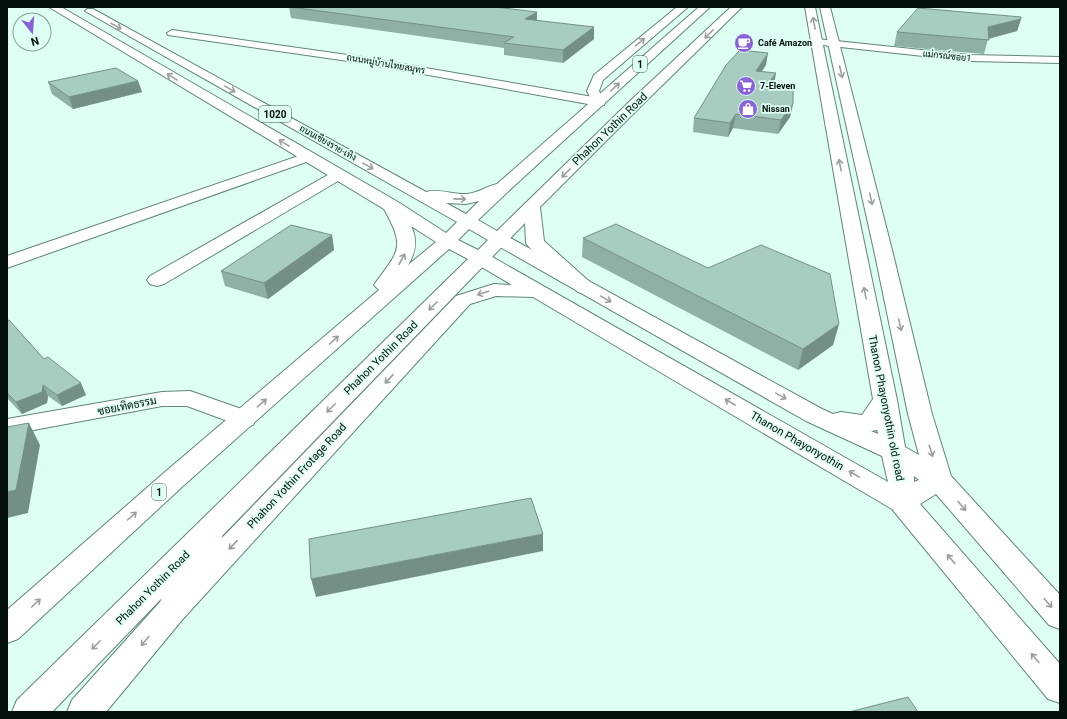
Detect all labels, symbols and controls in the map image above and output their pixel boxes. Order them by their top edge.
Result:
north arrow [12,12,52,52]
one-way arrow [809,17,817,30]
one-way arrow [110,23,122,30]
one-way arrow [704,29,714,39]
cafe icon: Café Amazon [733,32,755,54]
text: N [29,34,40,49]
one-way arrow [635,38,645,47]
place label: Café Amazon [758,38,812,48]
street label: แม่กรณ์ซอย1 [922,47,972,64]
street label: ถนนหมู่บ้านไทยสมุทร [346,52,427,77]
road number: 1 [633,56,647,72]
one-way arrow [837,65,845,78]
one-way arrow [166,72,178,80]
supermarket icon: 7-Eleven [735,75,757,97]
place label: 7-Eleven [760,81,795,91]
one-way arrow [610,82,621,91]
one-way arrow [224,86,236,93]
street label: Phahon Yothin Road [570,90,650,168]
shop icon: Nissan [737,98,759,120]
place label: Nissan [762,104,790,114]
road number: 1020 [259,106,291,122]
street label: ถนนเชียงราย-เทิง [298,122,359,163]
one-way arrow [278,139,290,147]
one-way arrow [836,159,844,172]
one-way arrow [362,162,374,170]
one-way arrow [561,168,571,178]
one-way arrow [867,192,875,205]
one-way arrow [453,195,466,203]
one-way arrow [399,253,406,265]
one-way arrow [860,286,868,299]
one-way arrow [477,290,490,297]
one-way arrow [600,296,612,303]
one-way arrow [428,301,437,311]
street label: Phahon Yothin Road [341,318,421,398]
one-way arrow [897,318,905,331]
street label: Thanon Phayonyothin old road [865,334,907,482]
one-way arrow [329,335,339,345]
one-way arrow [384,374,394,384]
one-way arrow [775,393,787,401]
street label: ซอยเทิดธรรม [96,394,158,418]
one-way arrow [724,398,736,406]
one-way arrow [257,399,267,408]
one-way arrow [326,403,336,413]
street label: Thanon Phayonyothin [748,409,846,473]
street label: Phahon Yothin Frotage Road [245,421,349,531]
one-way arrow [928,445,935,458]
one-way arrow [849,470,861,478]
road number: 1 [152,484,166,500]
one-way arrow [958,501,967,511]
one-way arrow [127,512,138,521]
one-way arrow [228,540,237,550]
street label: Phahon Yothin Road [113,548,193,628]
one-way arrow [946,554,955,564]
one-way arrow [1044,598,1053,609]
one-way arrow [31,599,41,608]
one-way arrow [140,635,149,646]
one-way arrow [91,640,101,650]
one-way arrow [1030,653,1039,664]

